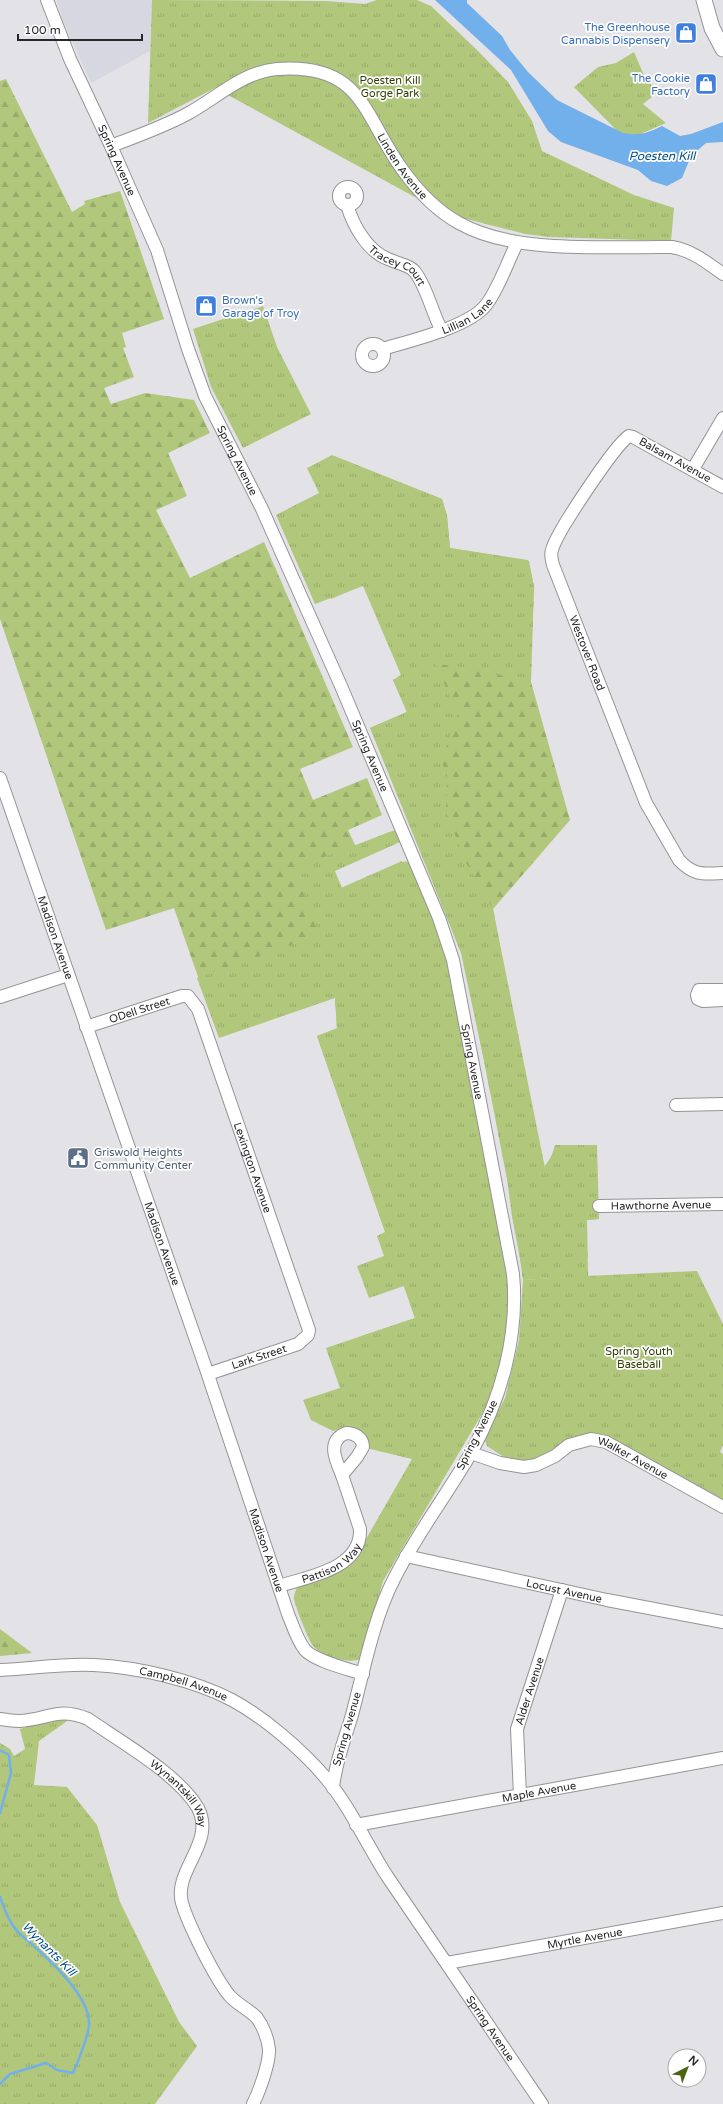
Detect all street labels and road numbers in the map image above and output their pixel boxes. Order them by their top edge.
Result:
street label: Spring Avenue [95,123,139,198]
street label: Linden Avenue [375,131,430,202]
street label: Tracey Court [366,242,429,288]
street label: Lillian Lane [440,296,495,337]
street label: Spring Avenue [214,423,260,497]
street label: Balsam Avenue [637,435,713,485]
street label: Westover Road [567,613,608,692]
street label: Spring Avenue [350,718,391,793]
street label: Madison Avenue [35,894,76,981]
street label: ODell Street [107,994,171,1026]
street label: Spring Avenue [459,1023,486,1101]
street label: Lexington Avenue [231,1121,274,1214]
street label: Hawthorne Avenue [611,1198,711,1212]
street label: Madison Avenue [142,1200,183,1287]
street label: Lark Street [230,1342,288,1372]
street label: Spring Avenue [454,1398,500,1472]
street label: Walker Avenue [597,1434,670,1482]
street label: Madison Avenue [247,1507,287,1594]
street label: Pattison Way [300,1541,364,1586]
street label: Locust Avenue [525,1576,603,1605]
street label: Alder Avenue [512,1655,546,1727]
street label: Campbell Avenue [138,1664,230,1703]
street label: Spring Avenue [330,1690,364,1768]
street label: Wynantskill Way [147,1757,209,1827]
street label: Maple Avenue [501,1778,577,1805]
street label: Myrtle Avenue [546,1925,623,1951]
street label: Spring Avenue [464,1993,517,2064]

